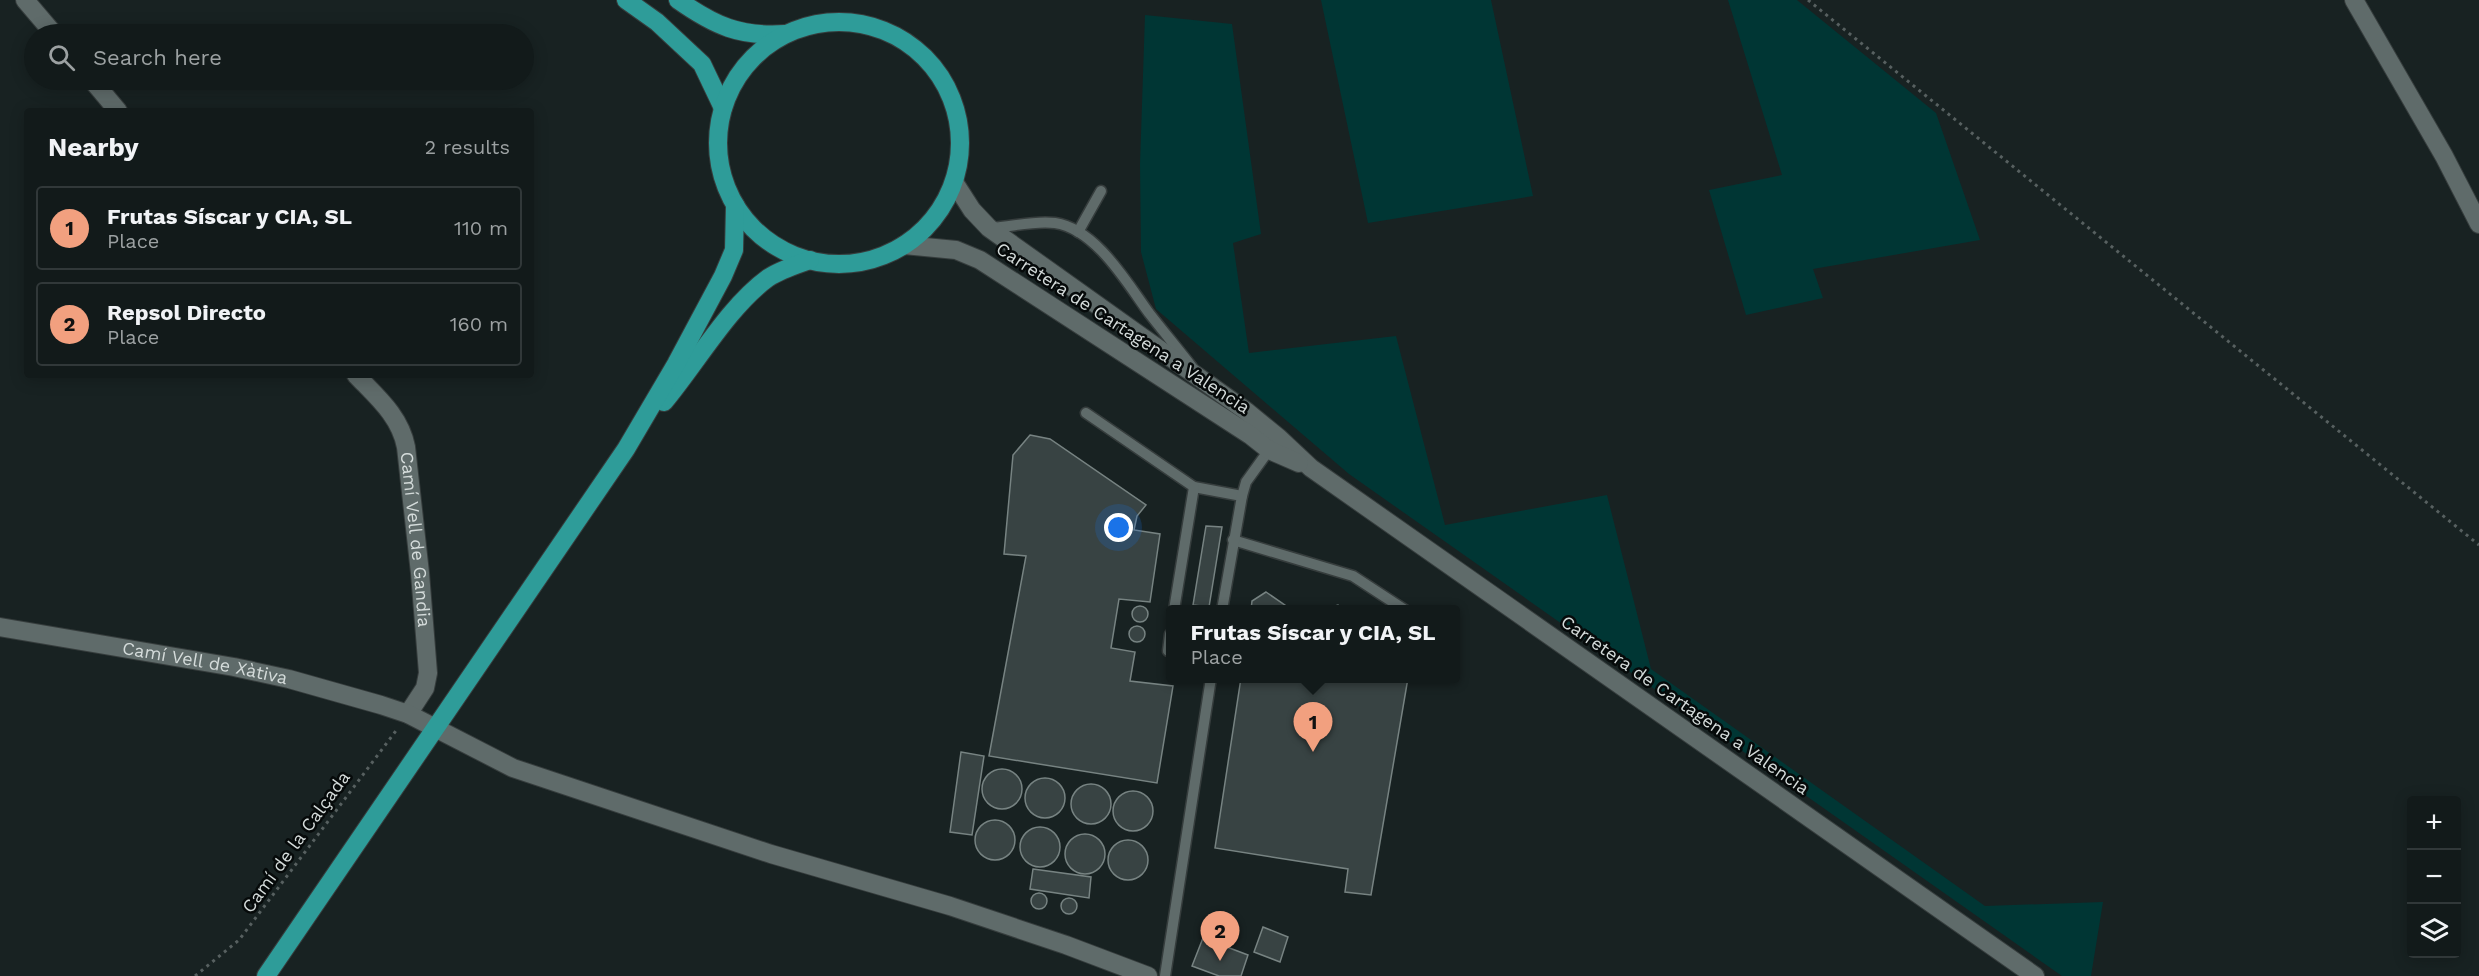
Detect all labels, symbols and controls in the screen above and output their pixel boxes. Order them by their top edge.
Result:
search box [24,24,534,90]
icon: search [45,41,78,74]
text: Search here [93,45,222,70]
text: Nearby [48,132,139,162]
text: 2 results [425,135,510,159]
text: Frutas Síscar y CIA, SL [107,204,352,229]
text: 1 [65,216,74,240]
text: 110 m [454,216,508,240]
text: Place [107,229,159,253]
street label: Carretera de Cartagena a Valencia [993,238,1254,418]
text: Repsol Directo [107,300,266,325]
text: 2 [64,312,75,336]
text: 160 m [450,312,508,336]
text: Place [107,325,159,349]
street label: Camí Vell de Gandia [397,451,435,628]
your location [1104,513,1133,542]
popup [1166,605,1460,683]
street label: Carretera de Cartagena a Valencia [1557,611,1813,799]
text: Frutas Síscar y CIA, SL [1190,620,1436,645]
street label: Camí Vell de Xàtiva [121,637,290,688]
text: Place [1190,645,1243,669]
pin: 1 [1294,702,1332,752]
street label: Camí de la Calçada [237,767,354,916]
map controls [2407,796,2461,958]
button: + [2407,796,2461,850]
button: − [2407,850,2461,904]
button: layers [2407,904,2461,958]
pin: 2 [1200,912,1240,961]

